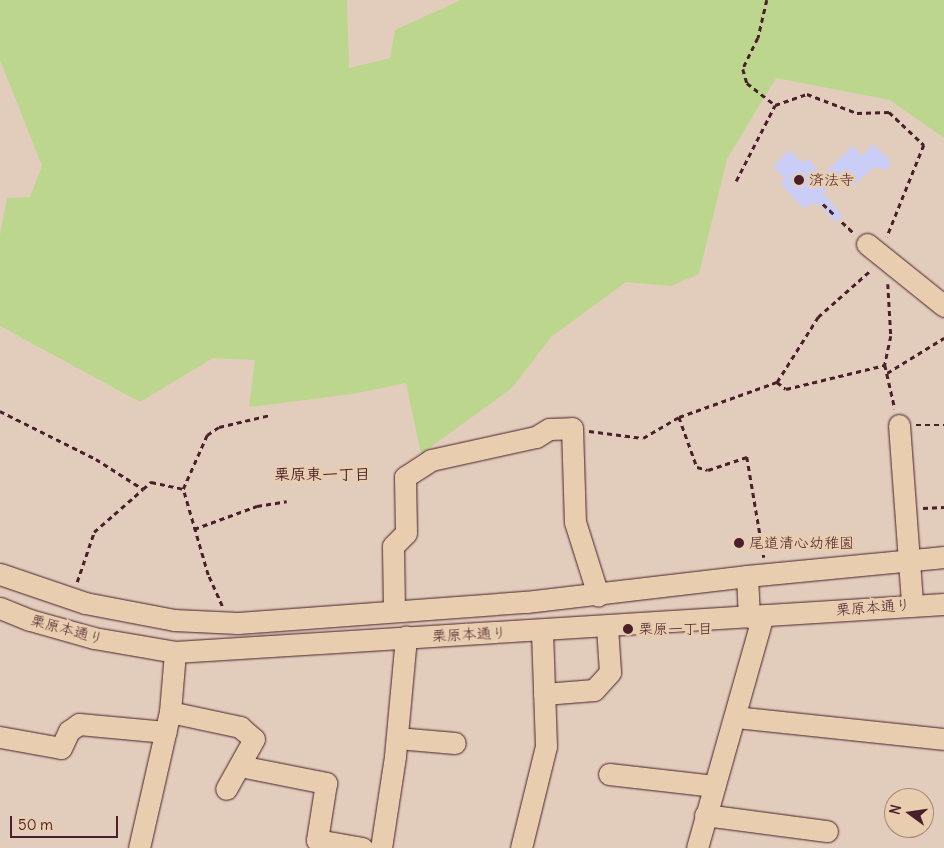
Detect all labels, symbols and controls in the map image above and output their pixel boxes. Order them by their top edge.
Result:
place label: 済法寺 [809,171,854,189]
marker: 済法寺 [793,174,805,186]
district label: 栗原東一丁目 [274,464,370,484]
place label: 尾道清心幼稚園 [749,534,854,552]
marker: 尾道清心幼稚園 [733,537,745,549]
street label: 栗原本通り [835,595,911,619]
street label: 栗原本通り [28,611,106,647]
place label: 栗原一丁目 [638,620,713,638]
street label: 栗原本通り [431,623,507,645]
marker: 栗原一丁目 [622,623,634,635]
north arrow [884,788,934,838]
text: N [886,803,905,816]
scale bar [12,806,120,838]
text: 50 m [18,815,53,834]

